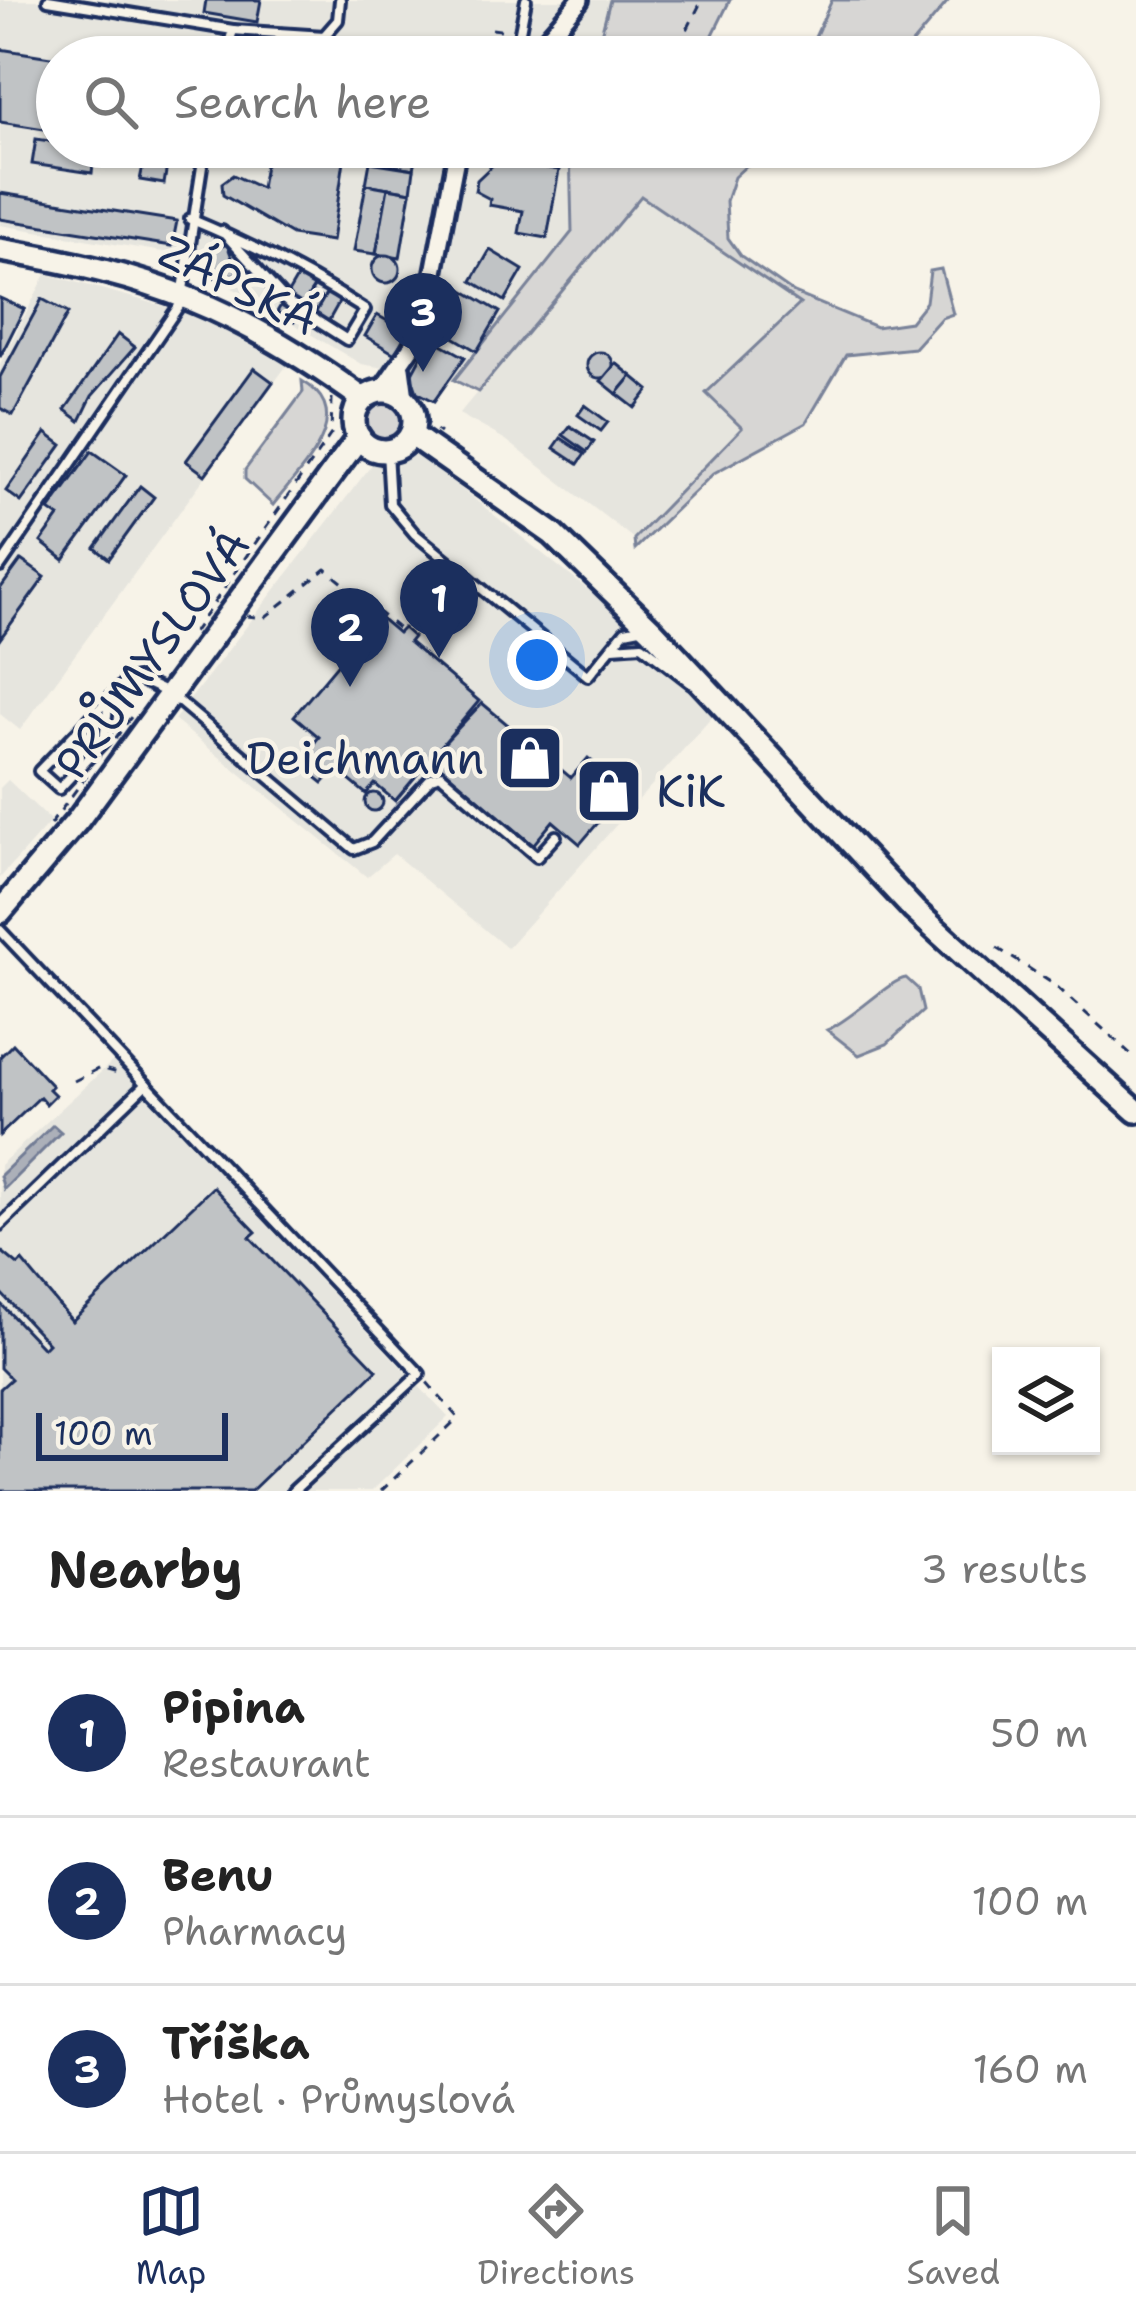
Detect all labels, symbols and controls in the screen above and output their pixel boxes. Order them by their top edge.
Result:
search box [36,36,1100,168]
icon: search [78,69,144,135]
text: Search here [174,72,431,132]
street label: ZÁPSKÁ [149,221,329,349]
pin: 3 [384,273,462,372]
street label: PRŮMYSLOVÁ [37,514,263,791]
pin: 1 [400,559,478,658]
pin: 2 [311,588,389,687]
your location [507,630,567,690]
shop icon: Deichmann [495,723,565,793]
place label: Deichmann [247,728,484,788]
shop icon: KiK [574,756,644,826]
place label: KiK [656,761,726,821]
map controls [992,1347,1100,1455]
button: layers [992,1347,1100,1455]
scale bar [36,1407,228,1460]
text: 100 m [54,1411,153,1456]
text: Nearby [48,1535,243,1603]
text: 3 results [921,1543,1088,1595]
text: Pipina [162,1677,305,1737]
text: 1 [78,1707,96,1759]
text: 50 m [990,1707,1088,1759]
text: Restaurant [162,1737,371,1789]
text: Benu [162,1845,274,1905]
text: 2 [73,1875,101,1927]
text: 100 m [972,1875,1088,1927]
text: Pharmacy [162,1905,347,1957]
text: Tříška [162,2013,310,2073]
text: 3 [73,2043,101,2095]
text: 160 m [973,2043,1088,2095]
text: Hotel · Průmyslová [162,2073,515,2125]
tab: Map [136,2178,206,2295]
tab: Directions [478,2178,635,2295]
tab: Saved [907,2178,1000,2295]

